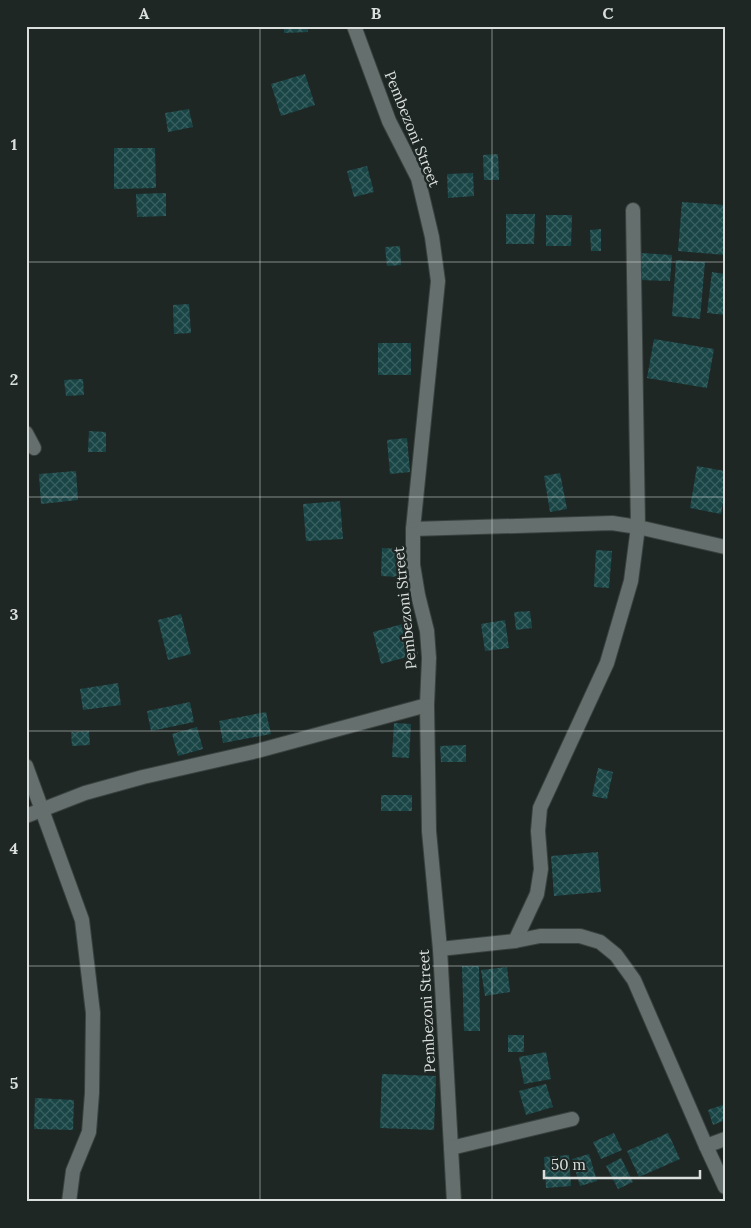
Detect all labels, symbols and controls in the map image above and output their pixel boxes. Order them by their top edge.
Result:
text: A [139,3,150,23]
text: B [371,3,382,23]
text: C [602,3,614,23]
street label: Pembezoni Street [381,68,444,190]
text: 1 [11,134,17,154]
text: 2 [10,369,18,389]
street label: Pembezoni Street [389,545,420,670]
text: 3 [10,604,19,624]
text: 4 [10,838,19,858]
street label: Pembezoni Street [414,949,439,1073]
text: 5 [10,1073,19,1093]
scale bar [544,1148,700,1180]
text: 50 m [551,1155,586,1174]

